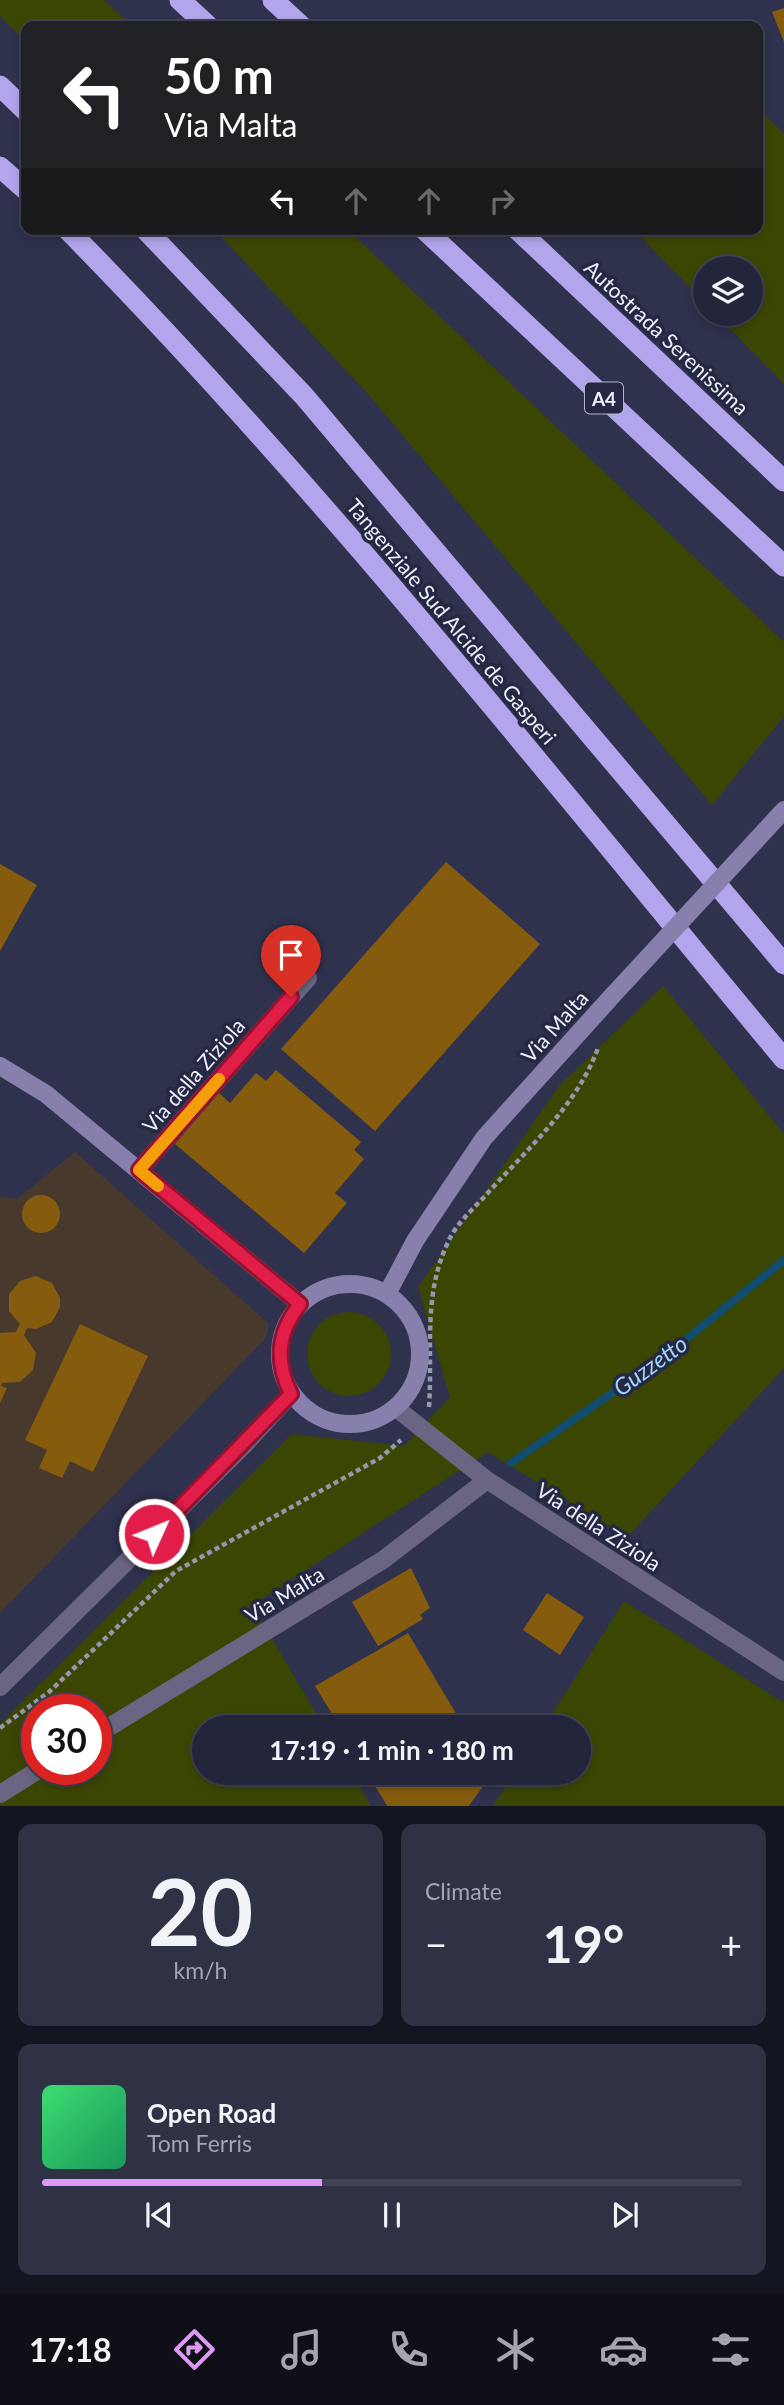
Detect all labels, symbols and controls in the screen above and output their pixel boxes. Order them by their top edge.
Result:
text: 50 m [164,46,274,104]
icon: left [49,49,140,140]
text: Via Malta [164,105,298,144]
icon: left [264,182,302,220]
icon: ahead [337,182,375,220]
icon: ahead [410,182,448,220]
icon: right [483,182,521,220]
street label: Autostrada Serenissima [580,254,754,420]
map controls [693,256,763,326]
button: layers [693,256,763,326]
road number: A4 [585,382,623,414]
street label: Tangenziale Sud Alcide de Gasperi [342,493,562,749]
pin [261,925,321,997]
icon: arrive [272,936,310,974]
street label: Via Malta [515,985,593,1067]
street label: Via della Ziziola [137,1013,249,1137]
water label: Guzzetto [608,1329,692,1401]
street label: Via della Ziziola [532,1477,666,1575]
position arrow [117,1497,191,1571]
street label: Via Malta [240,1561,328,1627]
speed limit sign: 30 [21,1694,112,1785]
text: 17:19 · 1 min · 180 m [269,1734,514,1766]
text: 20 [148,1856,253,1965]
text: Climate [425,1877,502,1905]
text: 19° [543,1912,624,1974]
text: − [425,1921,447,1967]
text: + [720,1921,742,1967]
text: km/h [174,1956,227,1984]
text: Open Road [147,2097,276,2129]
text: Tom Ferris [147,2129,252,2157]
icon: previous [140,2196,178,2234]
icon: pause [373,2196,411,2234]
icon: next [606,2196,644,2234]
icon: directions [170,2325,219,2374]
icon: music [277,2325,326,2374]
icon: phone [384,2325,433,2374]
icon: climate [491,2325,540,2374]
icon: car [599,2325,648,2374]
icon: filters [706,2325,755,2374]
text: 17:18 [29,2330,112,2369]

